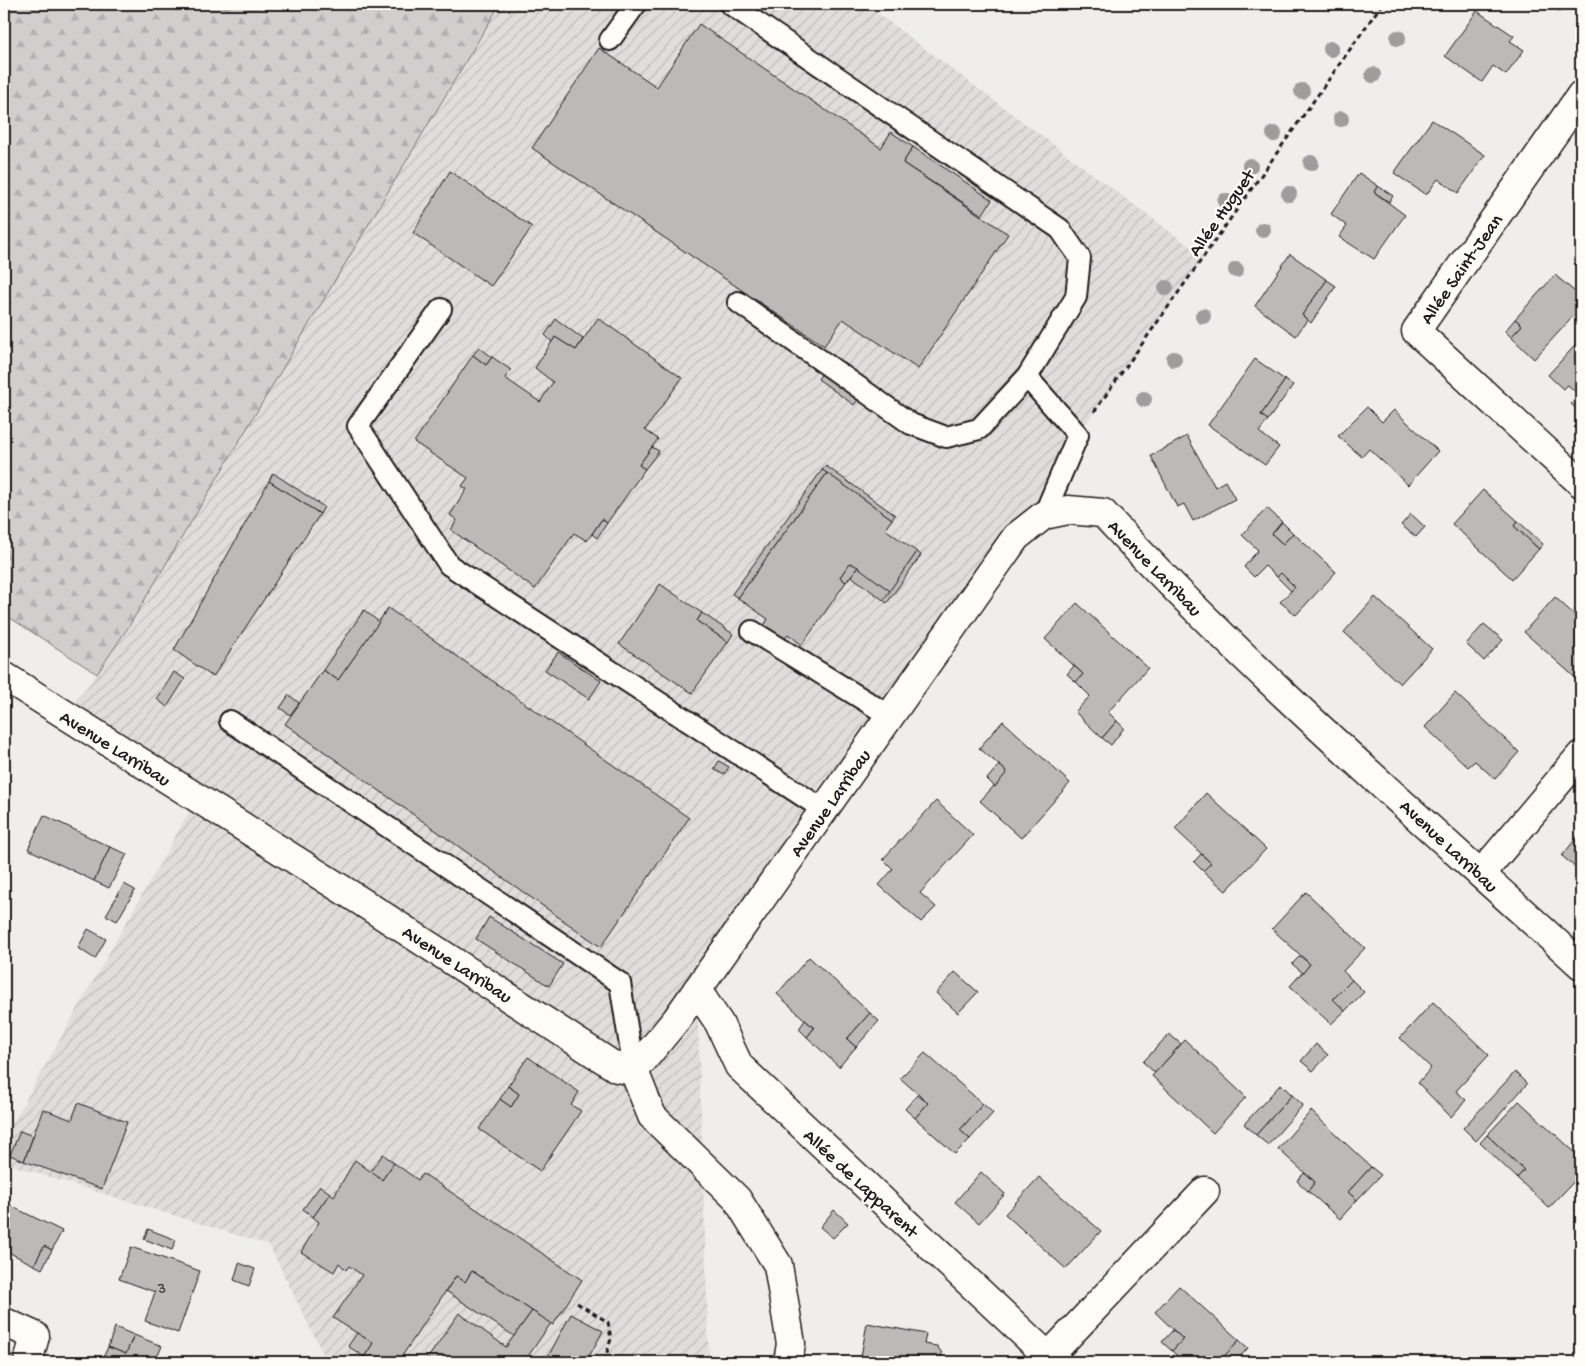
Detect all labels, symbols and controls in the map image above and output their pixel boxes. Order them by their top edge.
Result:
street label: Allée Huguet [1185,164,1262,262]
street label: Allée Saint-Jean [1416,210,1509,330]
street label: Avenue Larribau [1101,516,1206,623]
street label: Avenue Larribau [55,707,174,793]
street label: Avenue Larribau [786,746,878,862]
street label: Avenue Larribau [1394,796,1502,899]
street label: Avenue Larribau [397,922,515,1010]
street label: Allée de Lapparent [797,1125,924,1245]
house number: 3 [157,1281,166,1300]

